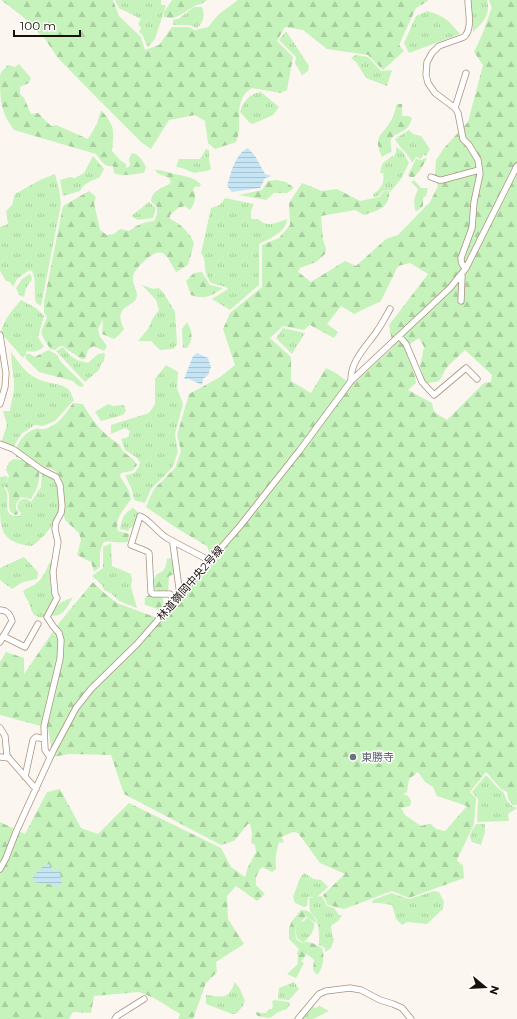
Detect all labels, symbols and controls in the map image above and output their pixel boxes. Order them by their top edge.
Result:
scale bar [14,12,80,38]
text: 100 m [20,18,56,33]
street label: 林道嶺岡中央2号線 [154,543,226,623]
place label: 東勝寺 [361,750,394,764]
marker: 東勝寺 [348,752,358,762]
north arrow [465,967,505,1007]
text: N [486,984,503,996]

